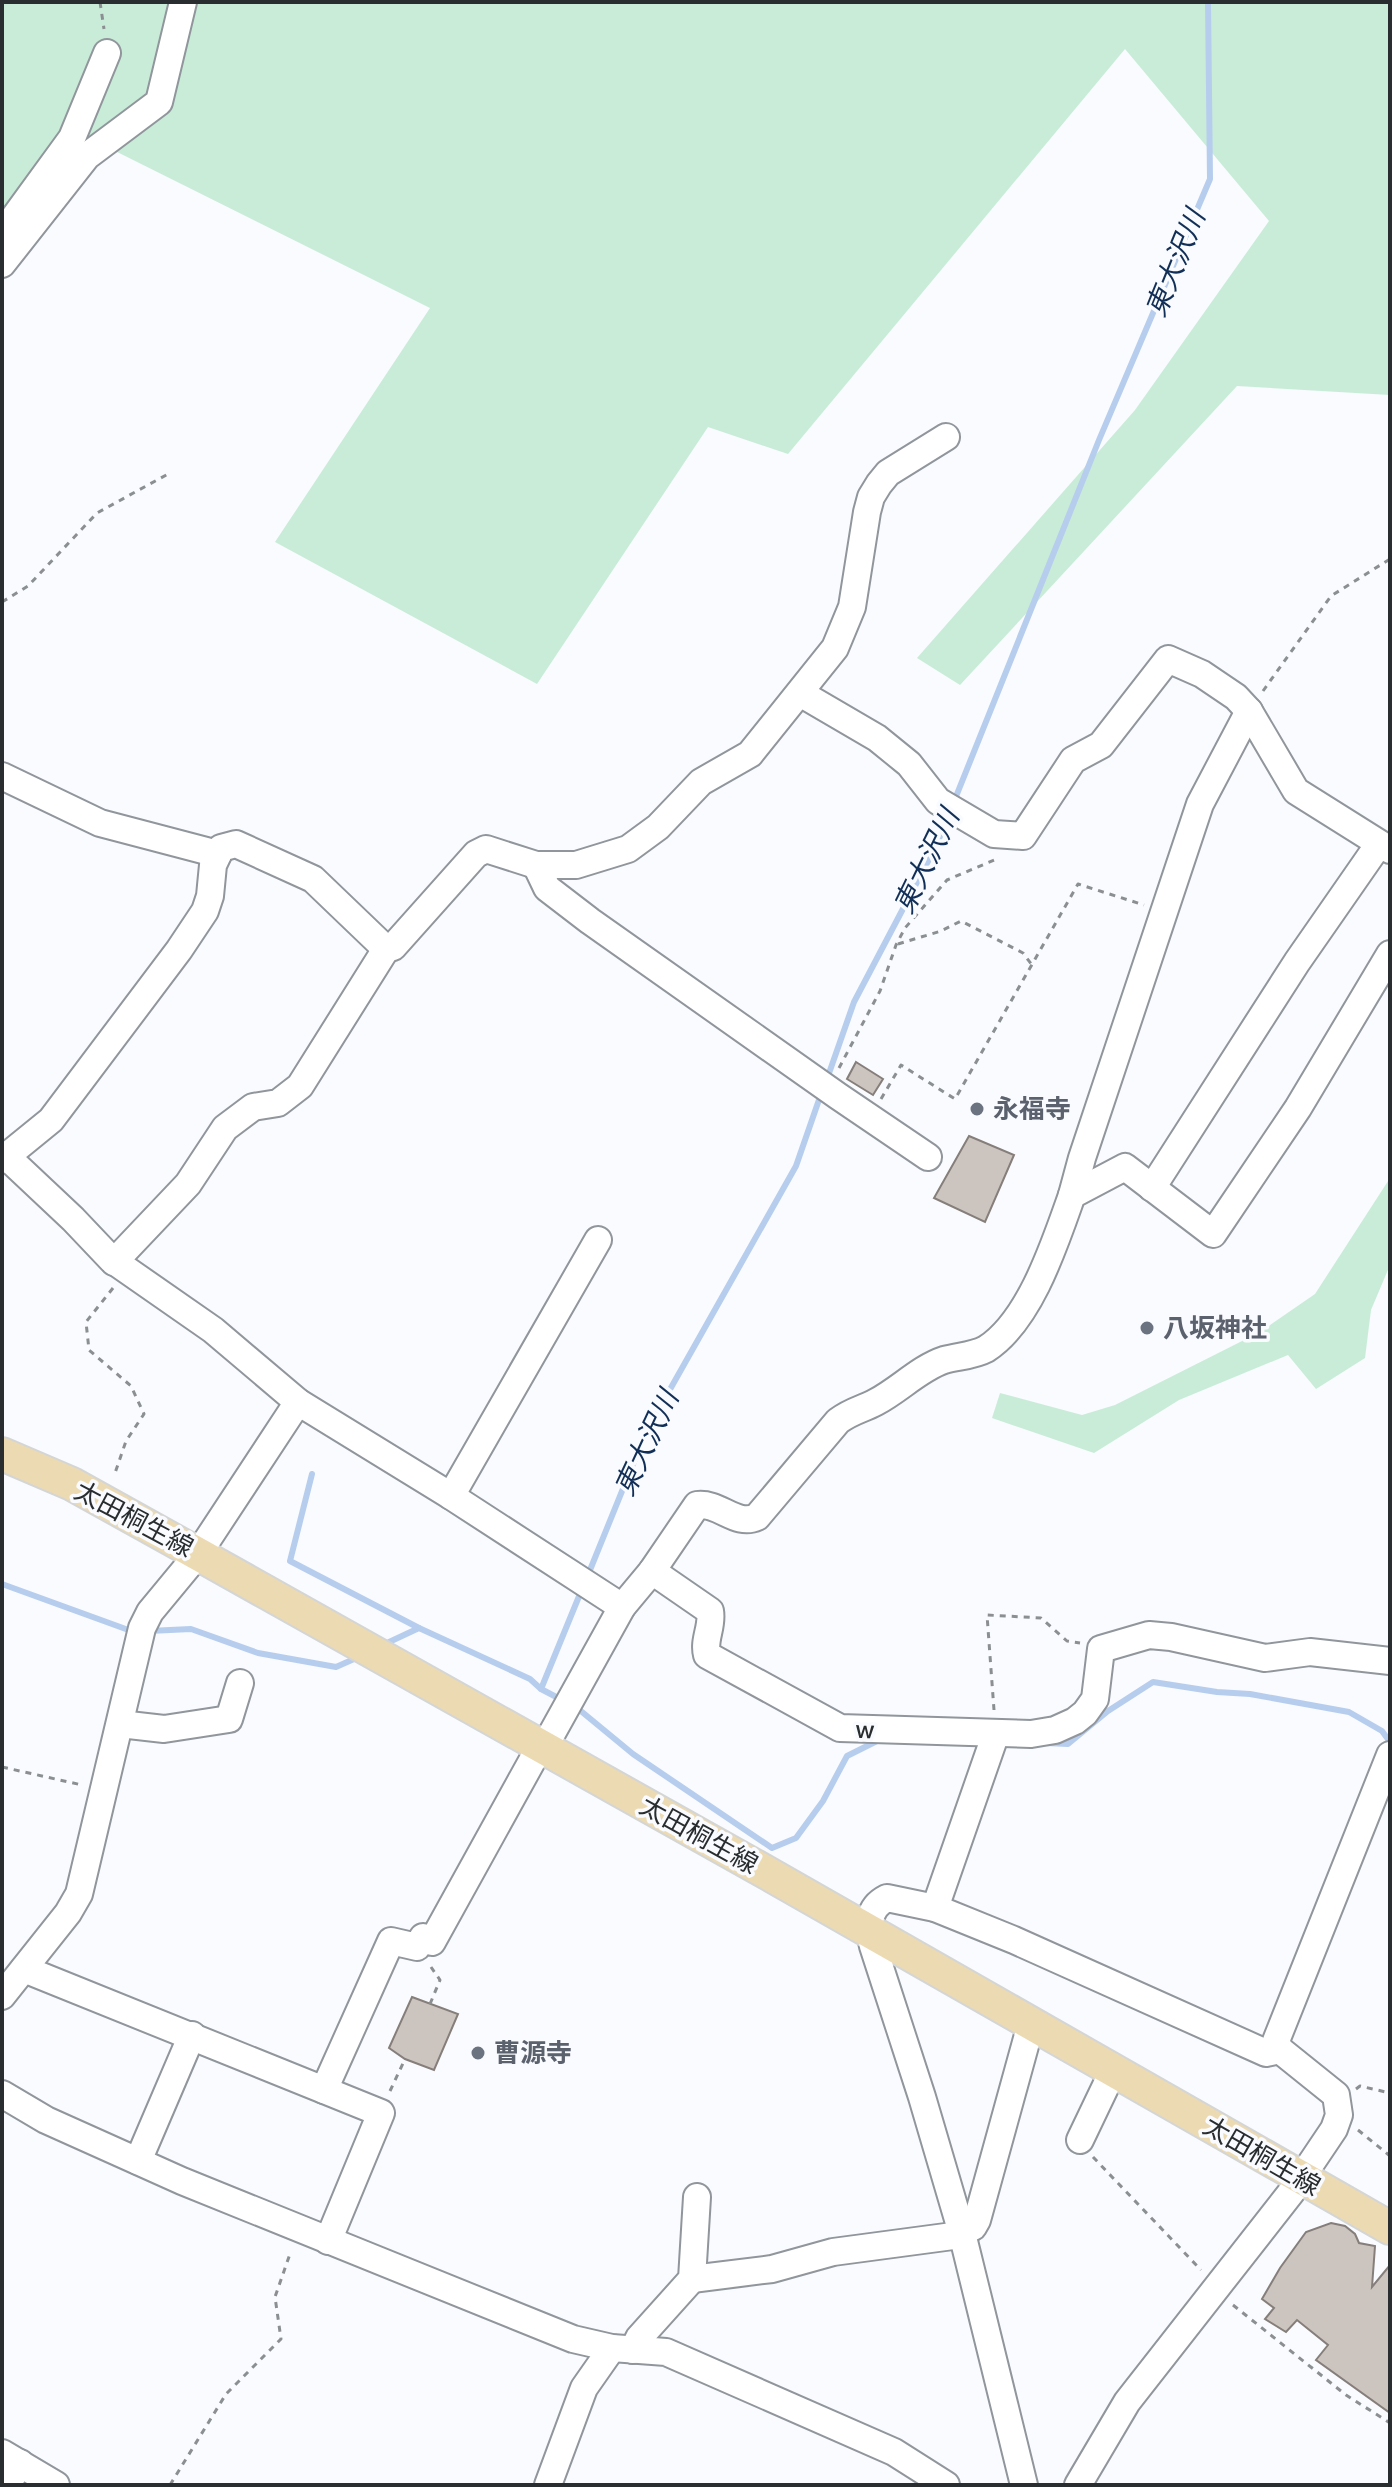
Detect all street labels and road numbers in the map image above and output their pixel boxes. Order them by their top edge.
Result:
street label: 太田桐生線 [69,1474,199,1564]
street label: w [855,1713,875,1745]
street label: 太田桐生線 [634,1789,764,1881]
street label: 太田桐生線 [1198,2110,1326,2202]

